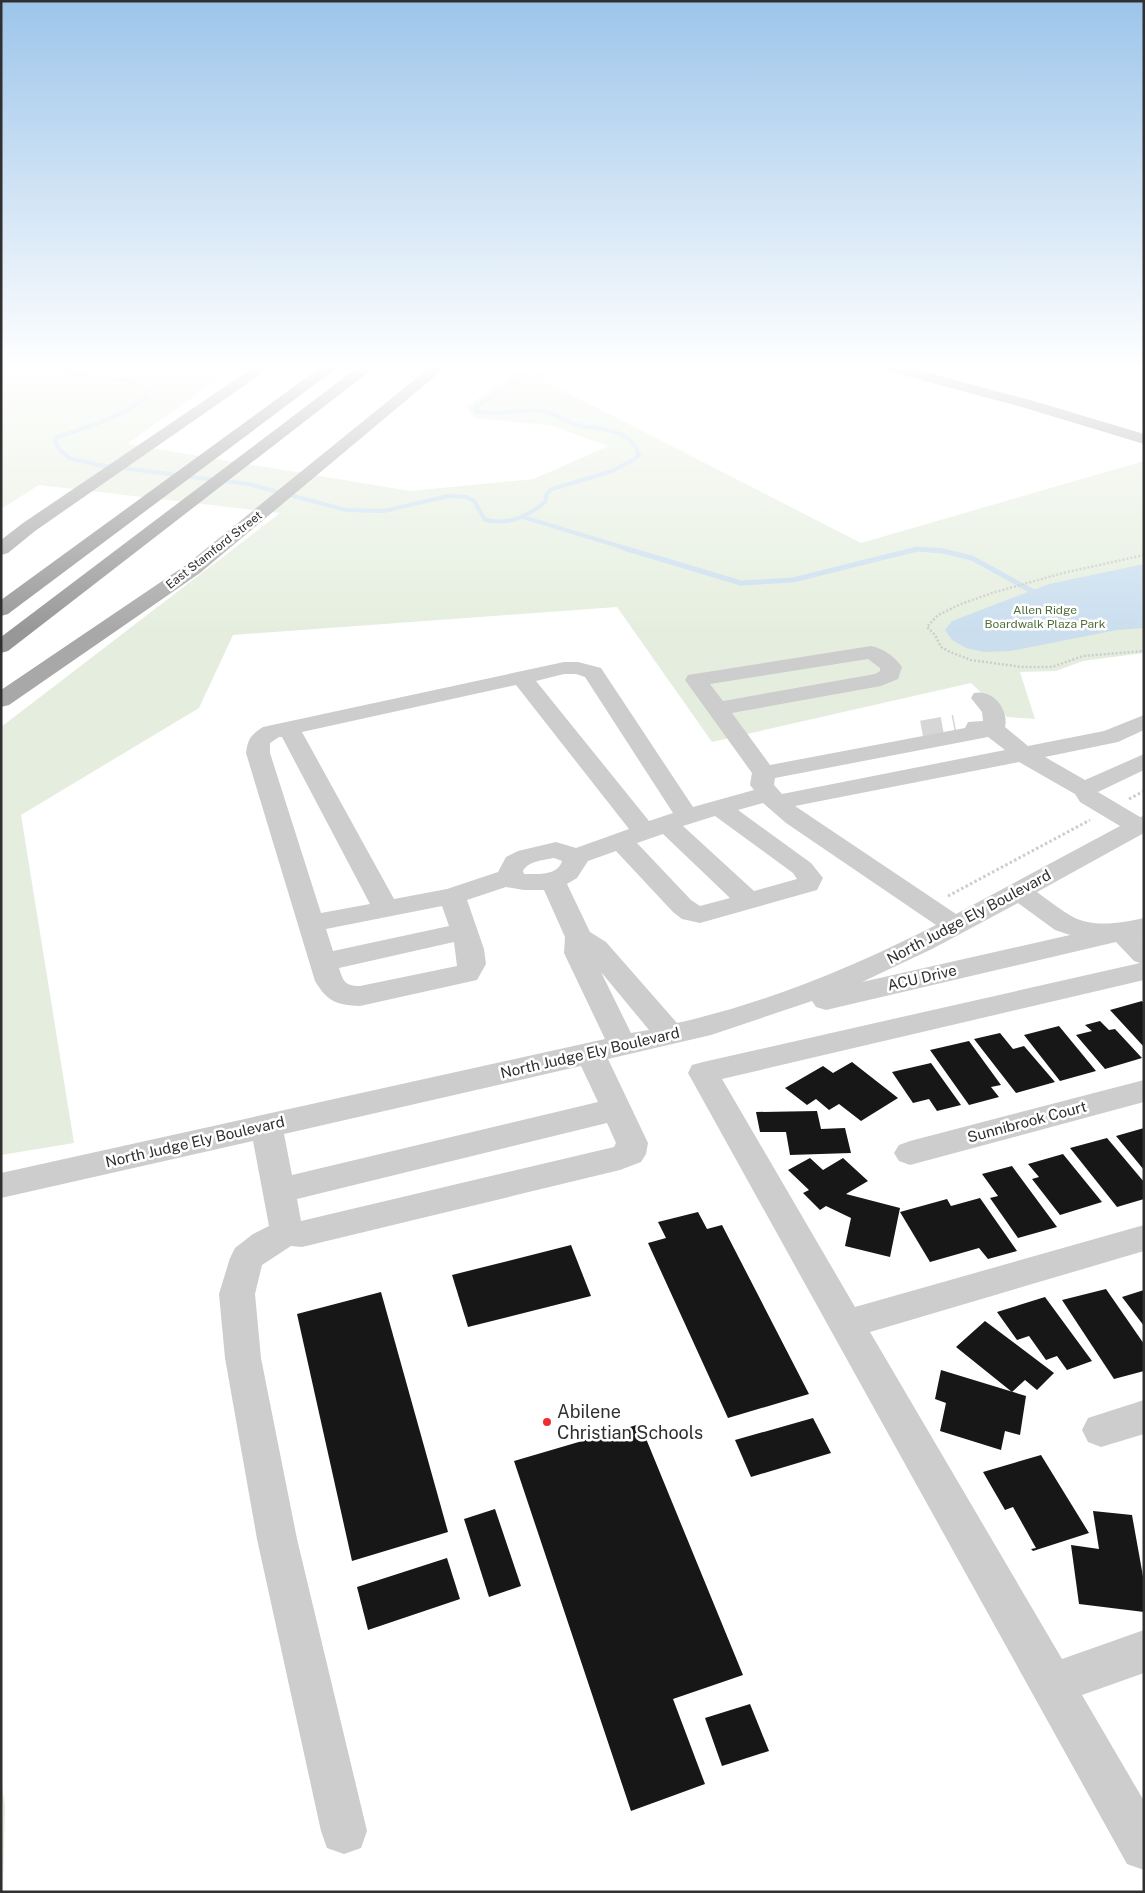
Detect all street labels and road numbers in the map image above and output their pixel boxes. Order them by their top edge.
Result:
street label: East Stamford Street [163,508,265,592]
street label: North Judge Ely Boulevard [884,866,1054,967]
street label: ACU Drive [886,961,958,994]
street label: North Judge Ely Boulevard [499,1024,681,1081]
street label: Sunnibrook Court [965,1097,1089,1146]
street label: North Judge Ely Boulevard [104,1113,286,1170]

